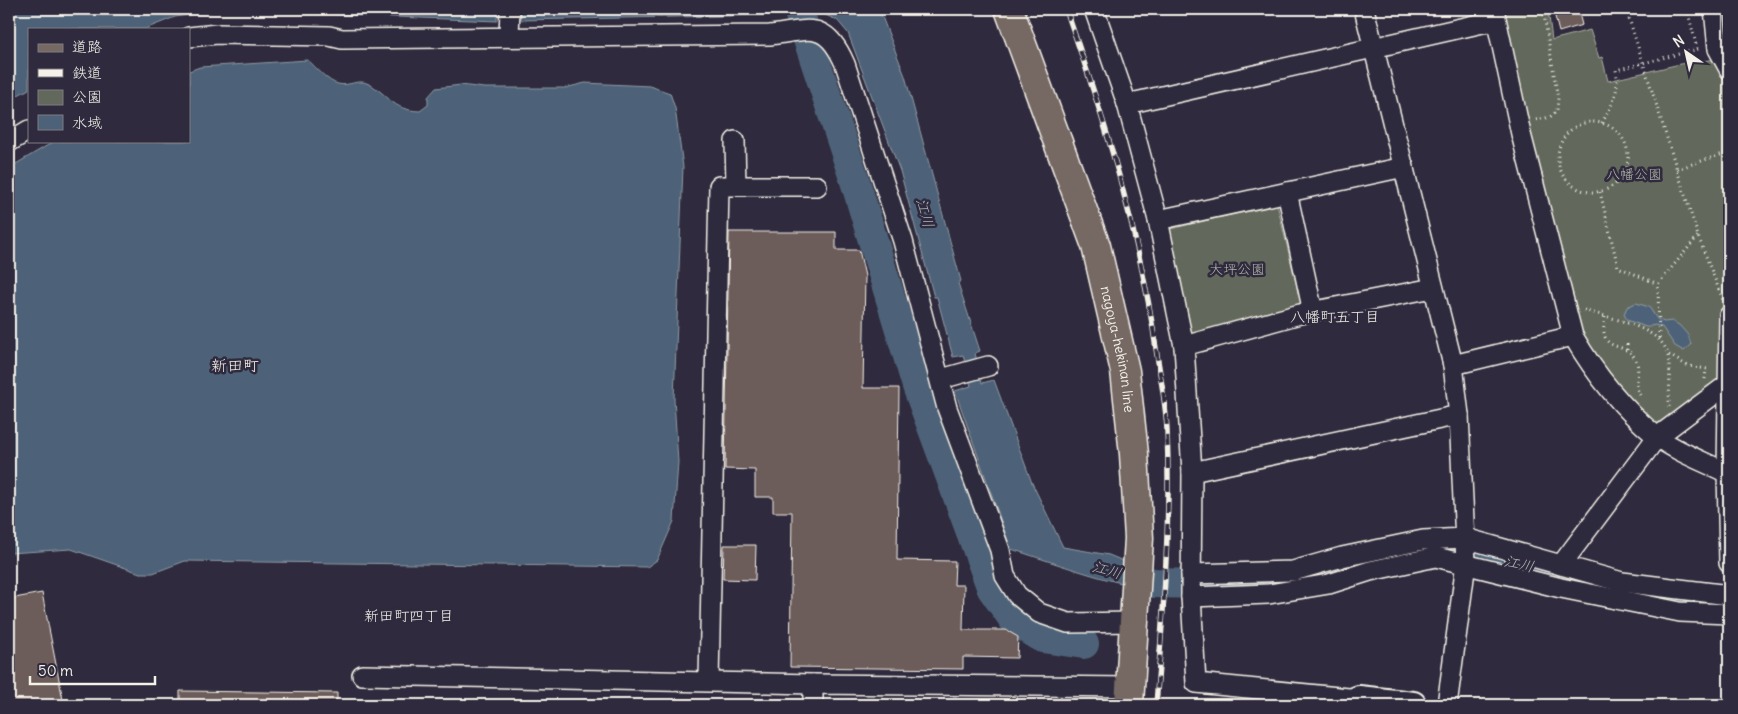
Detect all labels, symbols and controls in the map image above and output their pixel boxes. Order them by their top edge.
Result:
legend [28,28,190,142]
north arrow [1660,28,1710,78]
text: N [1670,31,1688,51]
text: 道路 [72,37,102,56]
text: 鉄道 [72,63,102,82]
text: 公園 [72,87,102,106]
text: 水域 [72,113,102,132]
park label: 八幡公園 [1606,165,1662,183]
water label: 江川 [912,196,939,230]
park label: 大坪公園 [1209,260,1265,278]
street label: nagoya-hekinan line [1097,284,1138,413]
district label: 八幡町五丁目 [1290,307,1380,326]
district label: 新田町 [211,355,259,375]
water label: 江川 [1502,551,1536,576]
water label: 江川 [1090,556,1124,583]
district label: 新田町四丁目 [364,606,454,625]
scale bar [30,654,155,686]
text: 50 m [38,661,73,680]

